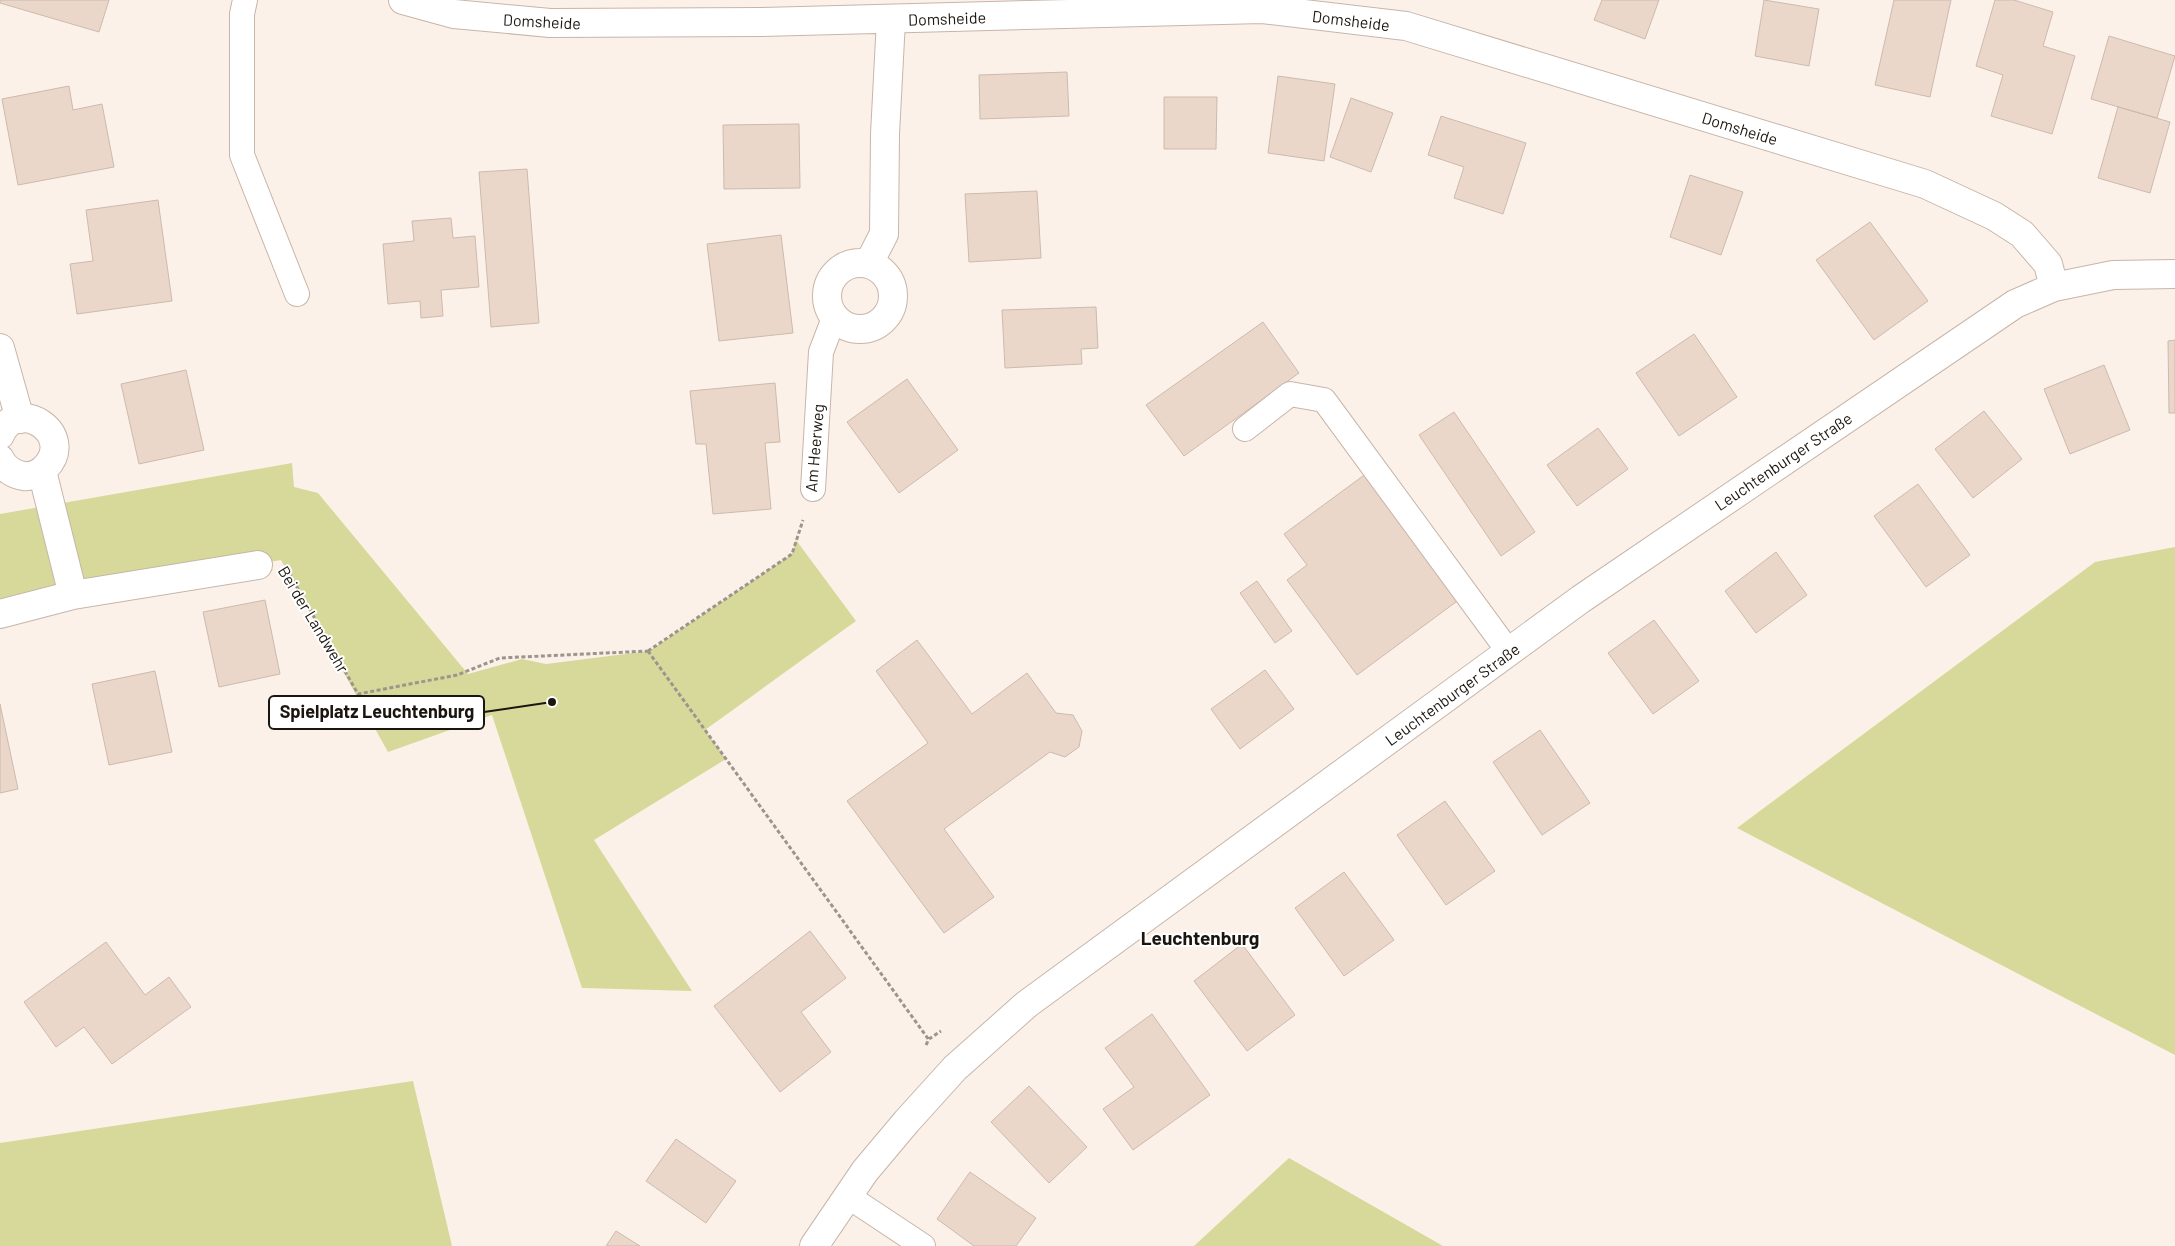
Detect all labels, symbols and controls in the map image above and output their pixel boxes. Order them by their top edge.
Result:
street label: Domsheide [1311,6,1391,34]
street label: Domsheide [908,7,986,29]
street label: Domsheide [503,9,581,33]
street label: Domsheide [1700,108,1780,148]
street label: Am Heerweg [801,403,827,493]
street label: Leuchtenburger Straße [1711,408,1855,514]
street label: Bei der Landwehr [275,562,353,676]
street label: Leuchtenburger Straße [1381,639,1523,749]
callout: Spielplatz Leuchtenburg [269,696,484,729]
text: Spielplatz Leuchtenburg [280,700,474,722]
district label: Leuchtenburg [1141,926,1259,949]

